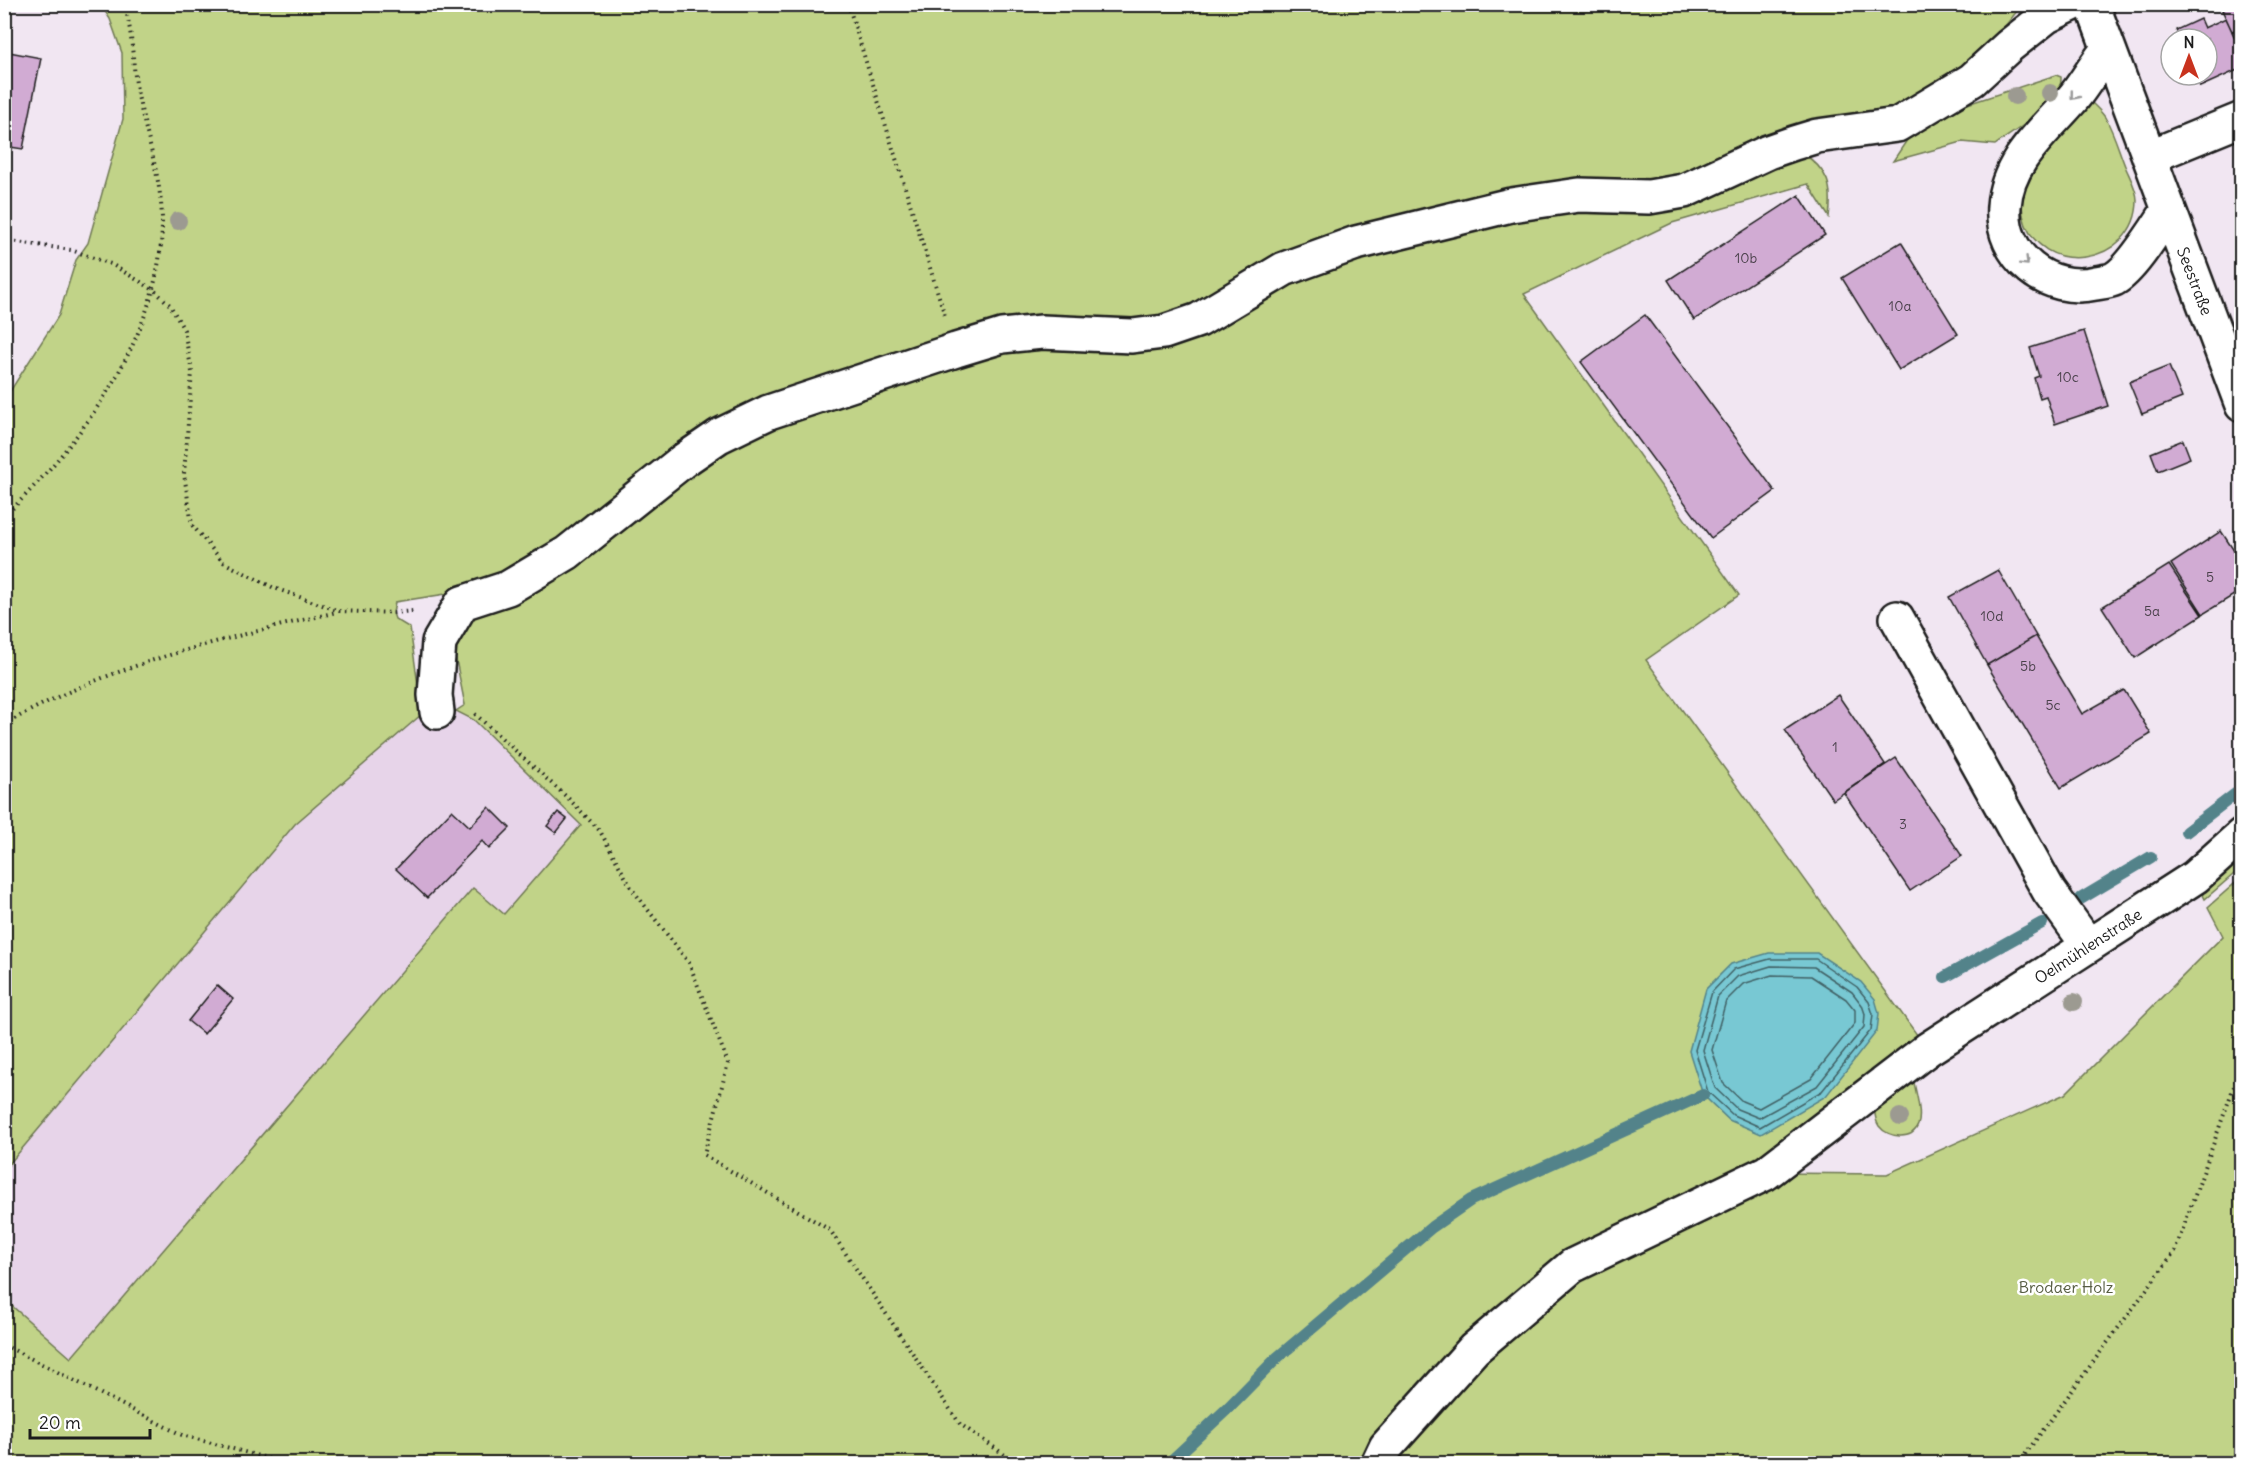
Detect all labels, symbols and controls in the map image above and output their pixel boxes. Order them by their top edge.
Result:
north arrow [2159,27,2219,87]
text: N [2183,32,2195,52]
one-way arrow [2070,89,2081,100]
street label: Seestraße [2173,244,2217,318]
house number: 10b [1735,249,1758,267]
one-way arrow [2018,255,2029,265]
house number: 10a [1889,297,1911,315]
house number: 10c [2057,368,2079,386]
house number: 5 [2206,568,2214,586]
house number: 5a [2144,602,2160,620]
house number: 10d [1980,607,2004,625]
house number: 5b [2020,657,2036,675]
house number: 5c [2045,696,2061,714]
house number: 1 [1832,738,1838,756]
house number: 3 [1899,815,1907,833]
street label: Oelmühlenstraße [2031,904,2145,988]
park label: Brodaer Holz [2019,1277,2114,1297]
scale bar [30,1402,150,1440]
text: 20 m [39,1411,81,1434]

